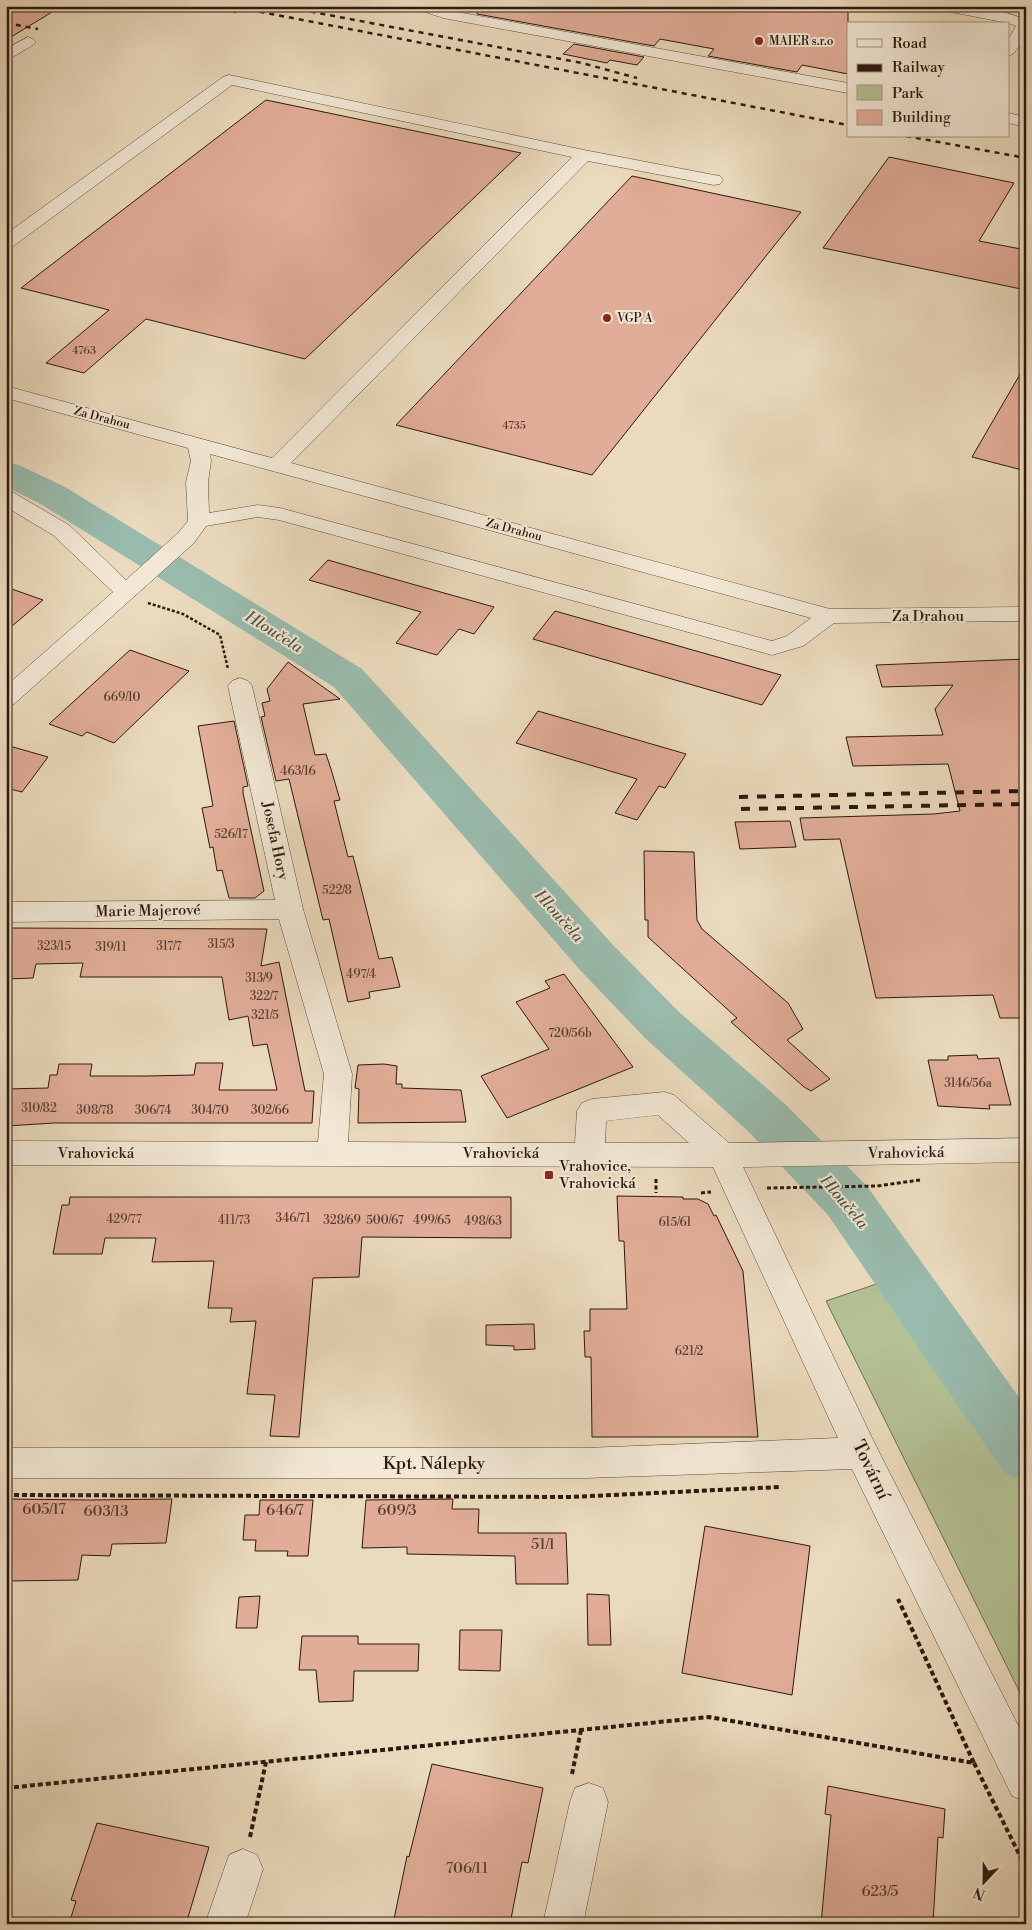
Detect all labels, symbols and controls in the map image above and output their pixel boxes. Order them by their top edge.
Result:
legend [847,22,1010,138]
place label: MAIER s.r.o [769,34,834,49]
text: Road [892,34,927,53]
marker: MAIER s.r.o [753,35,765,47]
text: Railway [892,58,946,77]
text: Park [892,84,924,103]
text: Building [891,108,951,127]
place label: VGP A [616,311,653,326]
marker: VGP A [601,312,613,324]
house number: 4763 [72,344,96,358]
street label: Za Drahou [72,403,132,433]
house number: 4735 [502,419,526,433]
street label: Za Drahou [484,515,544,545]
water label: Hloučela [241,606,307,658]
street label: Za Drahou [892,607,964,626]
house number: 669/10 [104,690,140,705]
house number: 463/16 [280,764,316,779]
street label: Josefa Hory [257,799,293,883]
house number: 526/17 [214,827,248,842]
house number: 522/8 [322,883,352,898]
water label: Hloučela [529,885,588,947]
street label: Marie Majerové [95,901,201,921]
house number: 315/3 [207,937,235,952]
house number: 323/15 [37,939,71,954]
house number: 317/7 [156,939,182,954]
house number: 319/11 [95,940,128,955]
house number: 497/4 [346,967,376,982]
house number: 313/9 [245,971,273,986]
house number: 322/7 [250,989,278,1004]
house number: 321/5 [251,1008,279,1023]
house number: 720/56b [548,1026,592,1041]
house number: 3146/56a [944,1076,993,1091]
house number: 310/82 [21,1101,57,1116]
house number: 308/78 [76,1103,114,1118]
house number: 306/74 [135,1103,171,1118]
house number: 304/70 [191,1103,229,1118]
house number: 302/66 [251,1103,289,1118]
street label: Vrahovická [866,1143,945,1163]
street label: Vrahovická [57,1144,135,1163]
street label: Vrahovická [462,1144,540,1163]
place label: Vrahovice, Vrahovická [558,1157,636,1193]
marker: Vrahovice, Vrahovická [543,1169,555,1181]
water label: Hloučela [815,1170,872,1233]
house number: 346/71 [275,1211,311,1226]
house number: 429/77 [106,1212,142,1227]
house number: 411/73 [218,1213,251,1228]
house number: 328/69 [323,1213,361,1228]
house number: 500/67 [366,1213,404,1228]
house number: 499/65 [413,1213,451,1228]
house number: 498/63 [464,1214,502,1229]
house number: 615/61 [658,1215,692,1230]
house number: 621/2 [675,1344,703,1359]
street label: Tovární [847,1436,896,1505]
street label: Kpt. Nálepky [383,1452,486,1475]
house number: 605/17 [22,1500,66,1519]
house number: 646/7 [266,1501,304,1520]
house number: 609/3 [377,1501,417,1520]
house number: 603/13 [84,1502,128,1521]
house number: 51/1 [531,1535,556,1554]
north arrow [960,1858,1010,1908]
house number: 706/11 [446,1859,489,1878]
house number: 623/5 [861,1882,899,1901]
text: N [971,1883,988,1904]

